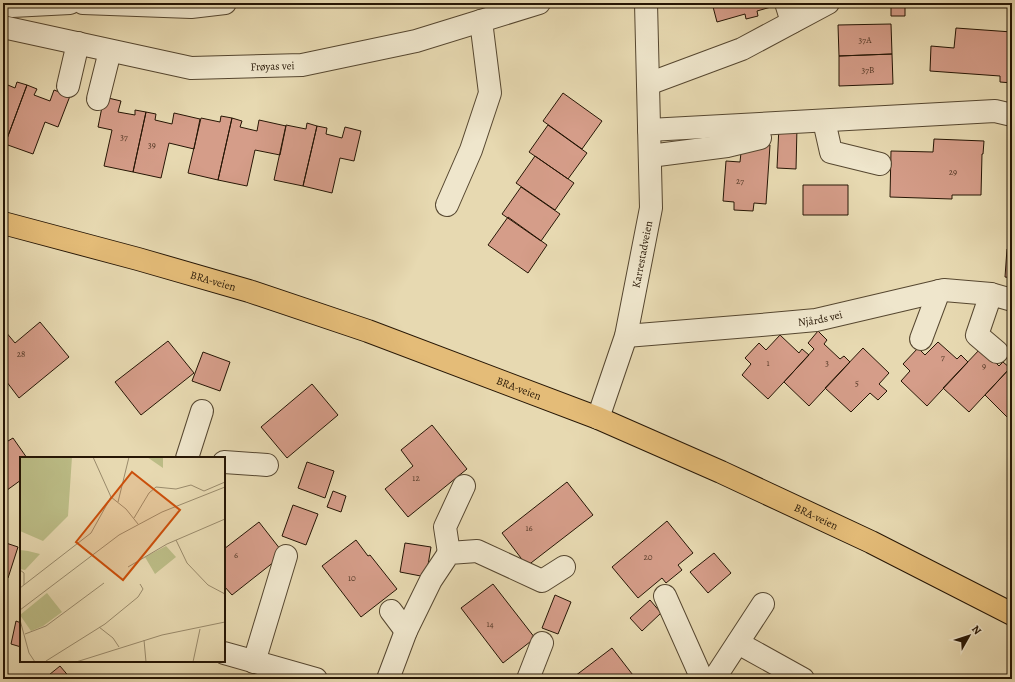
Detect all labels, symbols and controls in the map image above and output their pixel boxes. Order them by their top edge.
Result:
house number: 37A [859,34,872,46]
street label: Frøyas vei [250,58,295,74]
house number: 37B [862,64,874,76]
house number: 37 [120,131,128,143]
house number: 39 [148,139,156,151]
house number: 29 [949,166,957,178]
house number: 27 [736,175,744,187]
street label: Karrestadveien [629,219,656,289]
street label: BRA-veien [188,267,238,295]
street label: Njårds vei [797,307,844,330]
house number: 28 [17,348,25,360]
house number: 7 [941,351,945,363]
house number: 1 [766,357,770,369]
house number: 3 [825,357,829,369]
house number: 9 [982,360,986,372]
street label: BRA-veien [494,373,543,404]
house number: 5 [855,377,859,389]
inset map [20,457,225,662]
house number: 12 [412,472,420,484]
street label: BRA-veien [791,500,840,534]
house number: 16 [525,522,533,534]
house number: 6 [234,549,238,561]
house number: 20 [643,551,653,563]
house number: 10 [348,572,356,584]
north arrow [949,616,989,656]
house number: 14 [486,618,494,630]
text: N [968,622,985,638]

